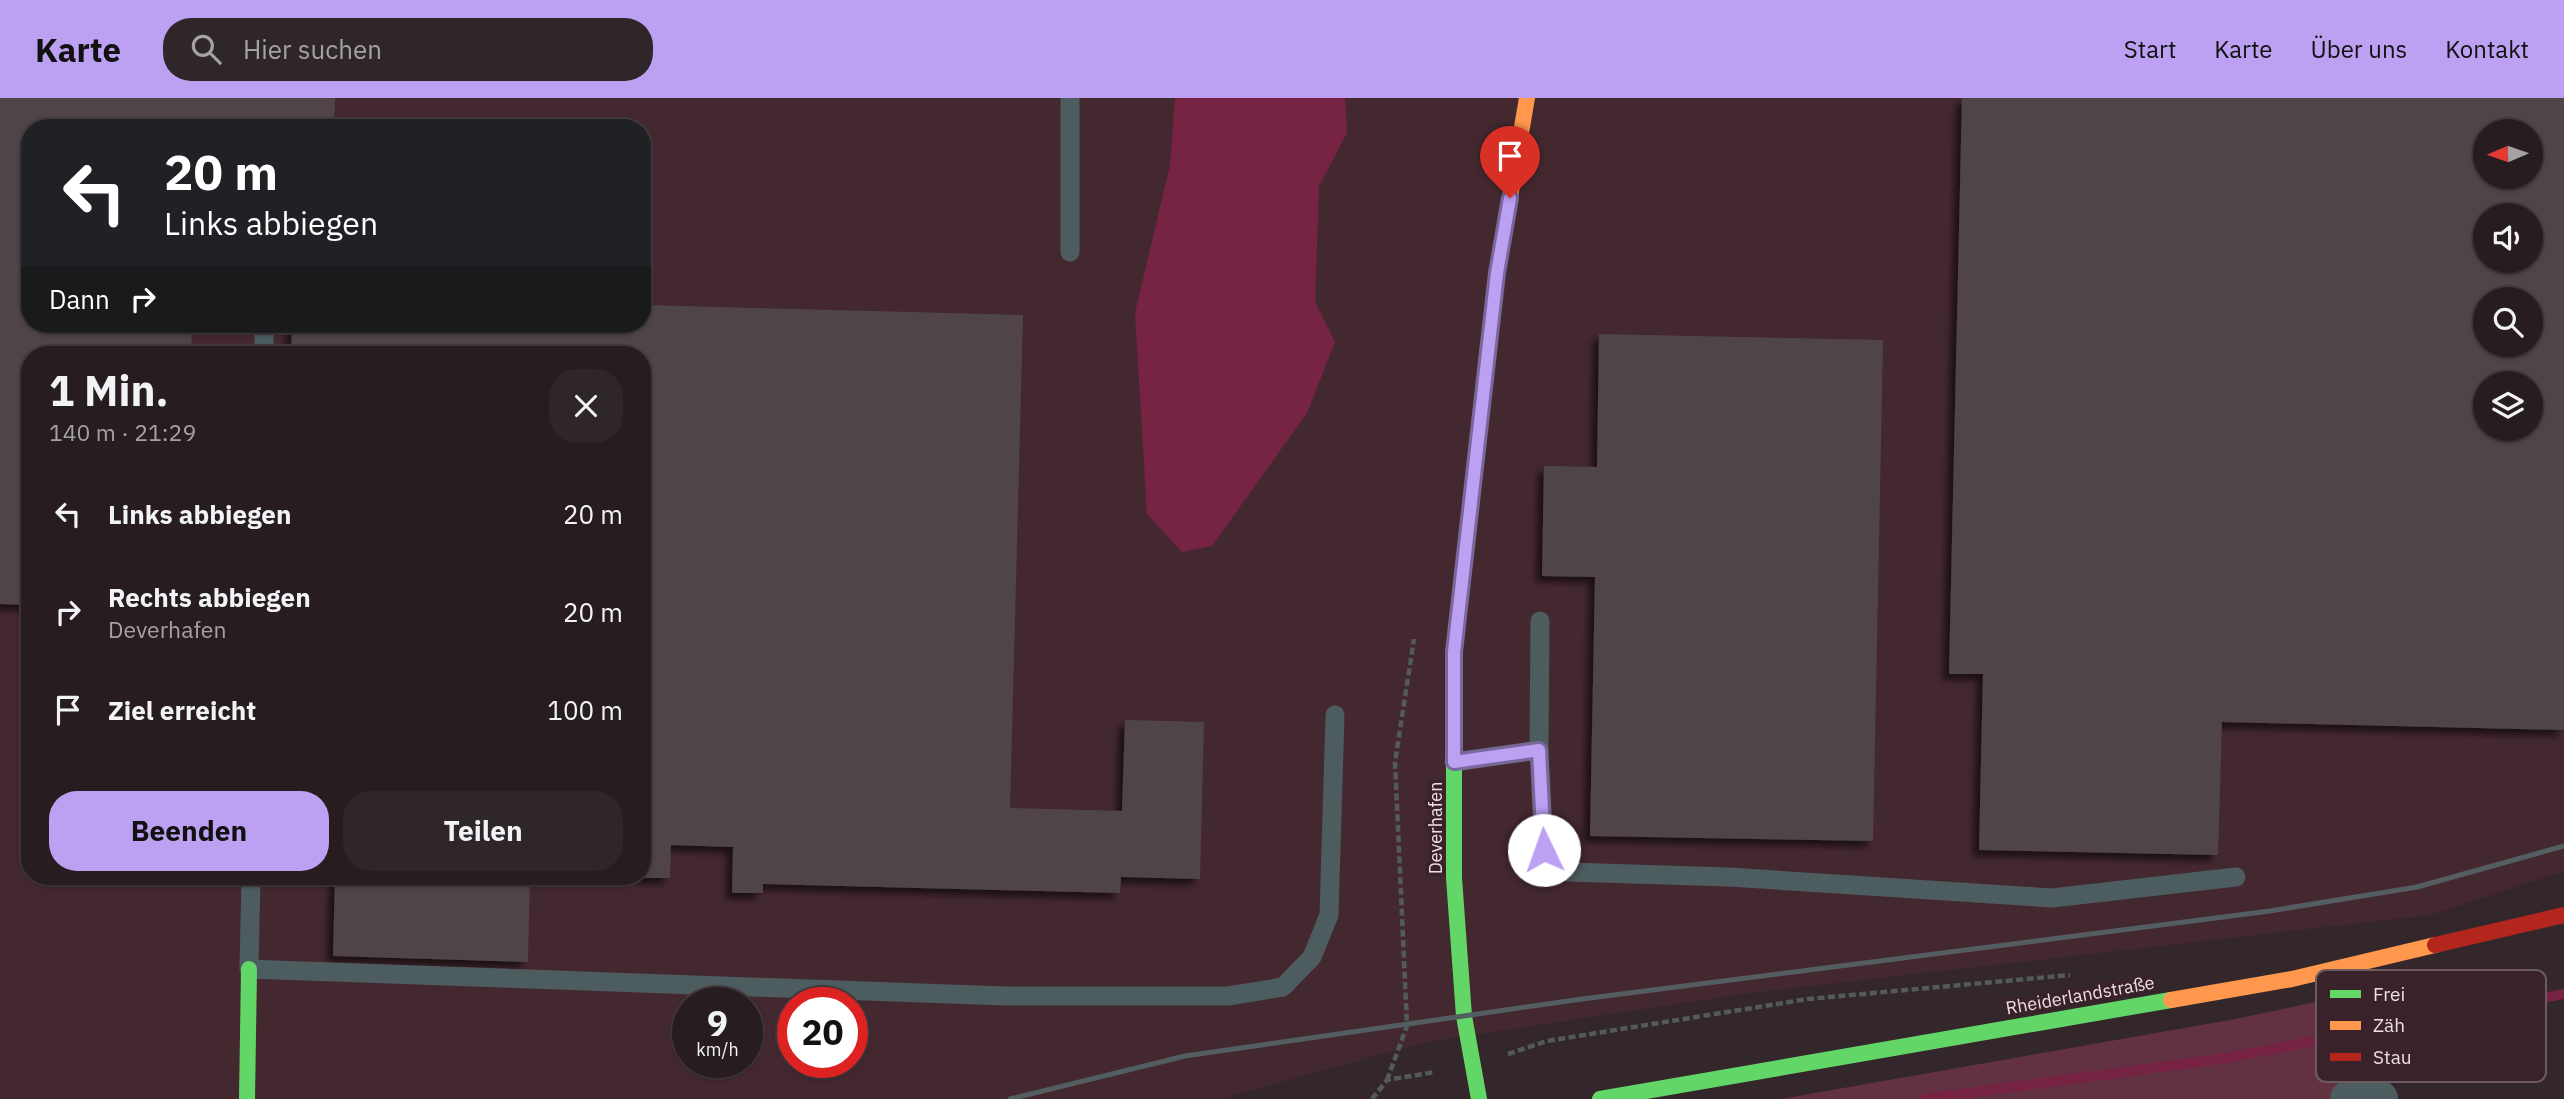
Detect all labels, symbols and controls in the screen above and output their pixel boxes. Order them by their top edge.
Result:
search box [163,18,653,81]
text: Karte [35,28,121,71]
icon: search [187,30,225,68]
text: Hier suchen [243,32,382,66]
text: Start [2124,33,2176,65]
text: Karte [2214,33,2272,65]
text: Über uns [2310,33,2407,65]
text: Kontakt [2445,33,2529,65]
north arrow [2473,119,2543,189]
map controls [2473,119,2543,441]
pin [1480,126,1540,198]
icon: arrive [1491,137,1529,175]
text: 20 m [164,140,278,203]
icon: left [49,147,140,238]
text: Links abbiegen [164,202,378,244]
button: sound [2473,203,2543,273]
icon: right [124,280,162,318]
text: Dann [49,282,110,316]
button: search [2473,287,2543,357]
text: 1 Min. [49,363,169,418]
button: close [549,369,623,443]
button: layers [2473,371,2543,441]
text: 140 m · 21:29 [49,417,196,447]
icon: left [49,495,87,533]
text: Links abbiegen [108,497,291,531]
text: 20 m [563,497,623,531]
text: Rechts abbiegen [108,580,311,614]
icon: right [49,593,87,631]
text: 20 m [563,595,623,629]
text: Deverhafen [108,614,226,644]
icon: arrive [49,691,87,729]
text: Ziel erreicht [108,693,256,727]
text: 100 m [547,693,623,727]
street label: Deverhafen [1424,782,1447,874]
button: Beenden [49,791,329,871]
button: Teilen [343,791,623,871]
position arrow [1507,813,1581,887]
legend [2316,970,2546,1082]
street label: Rheiderlandstraße [2004,971,2156,1019]
text: Frei [2373,982,2405,1006]
speed limit sign: 20 [777,987,868,1078]
text: 9 [707,1000,728,1046]
text: Zäh [2373,1013,2405,1037]
text: km/h [696,1038,739,1061]
text: Stau [2373,1045,2412,1069]

